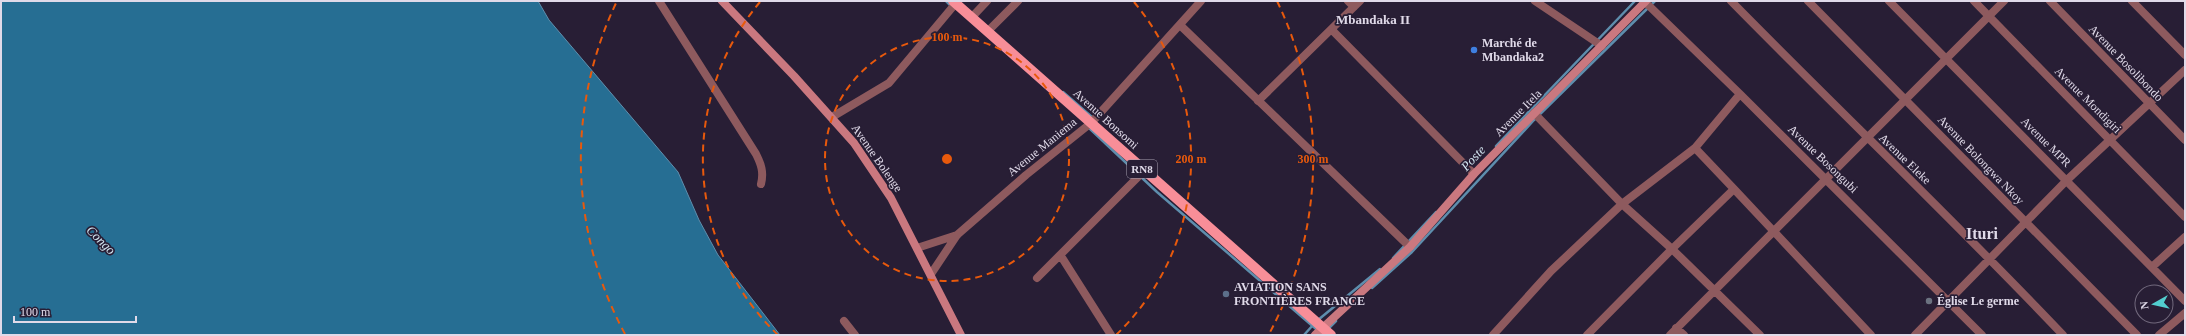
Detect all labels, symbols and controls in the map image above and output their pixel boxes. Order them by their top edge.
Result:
district label: Mbandaka II [1336,12,1410,27]
street label: Avenue Bosolibondo [2086,22,2166,104]
text: 100 m [932,30,963,44]
place label: Marché de Mbandaka2 [1482,36,1544,64]
marker: Marché de Mbandaka2 [1469,45,1479,55]
street label: Avenue Mondigiri [2052,64,2125,137]
street label: Avenue Bonsomi [1071,86,1142,152]
street label: Avenue Itela [1492,86,1545,139]
street label: Avenue Bolongwa Nkoy [1935,113,2027,207]
street label: Avenue Maniema [1005,114,1080,179]
street label: Avenue MPR [2018,114,2074,170]
street label: Avenue Bolenge [848,121,906,195]
street label: Avenue Bosongubi [1785,122,1861,196]
street label: Avenue Eleke [1876,131,1934,187]
water label: Poste [1457,142,1488,174]
centre of rings [940,152,954,166]
text: 200 m [1176,152,1207,166]
text: 300 m [1298,152,1329,166]
road number: RN8 [1127,160,1157,178]
water label: Congo [83,222,119,258]
district label: Ituri [1966,225,1999,242]
place label: AVIATION SANS FRONTIÈRES FRANCE [1234,280,1365,308]
north arrow [2134,284,2174,324]
marker: AVIATION SANS FRONTIÈRES FRANCE [1221,289,1231,299]
place label: Église Le germe [1937,294,2020,308]
marker: Église Le germe [1924,296,1934,306]
scale bar [14,298,136,324]
text: N [2138,301,2151,310]
text: 100 m [20,305,51,319]

